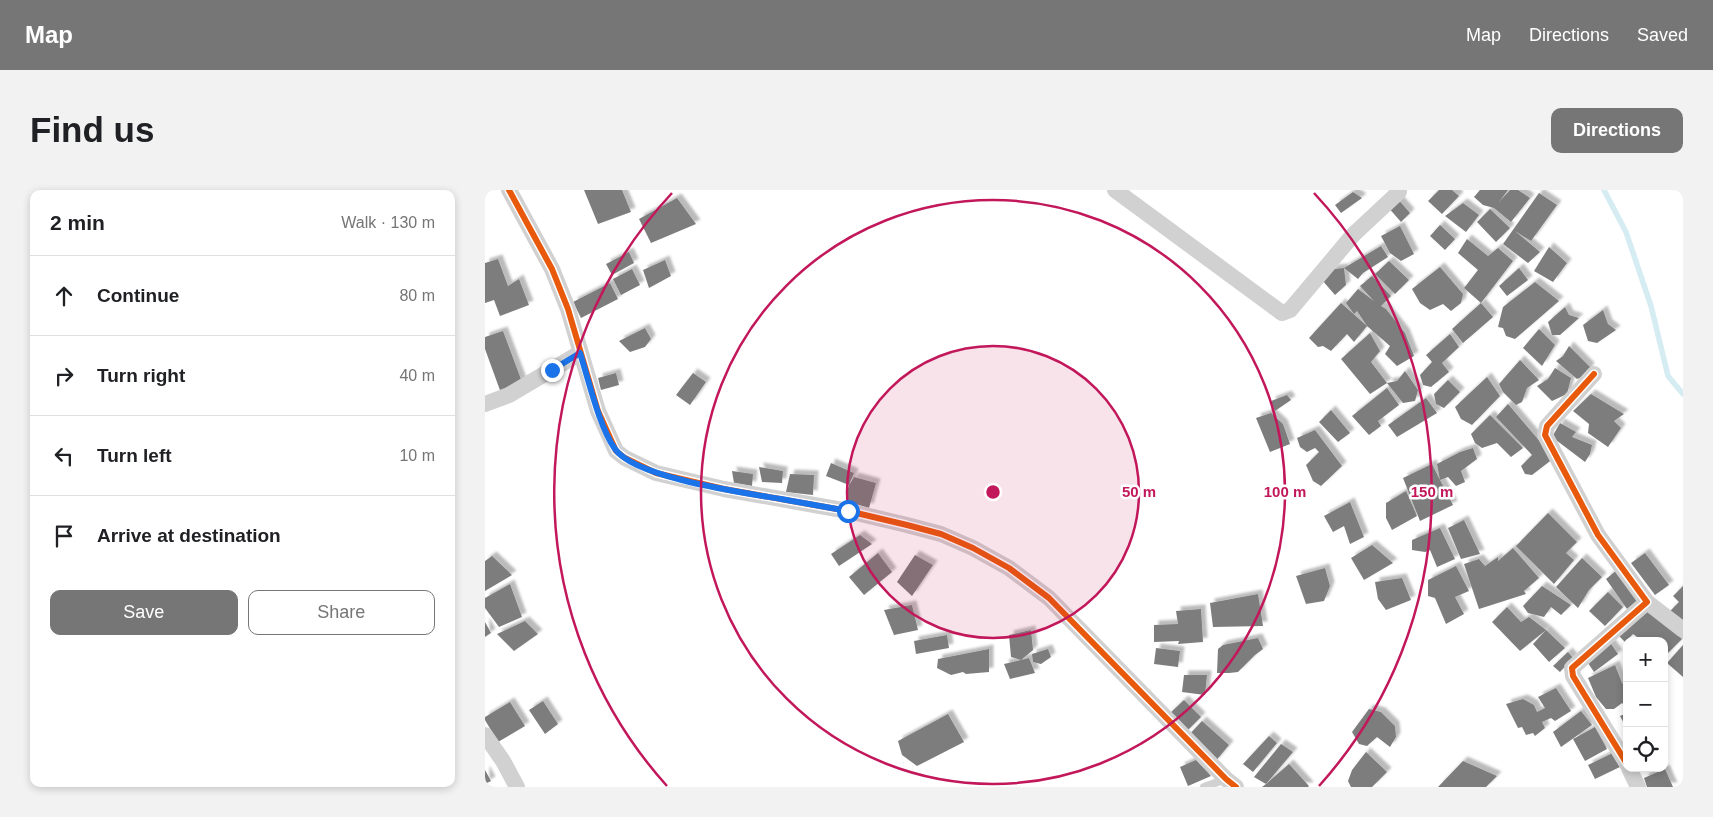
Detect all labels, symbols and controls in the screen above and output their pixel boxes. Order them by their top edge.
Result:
text: Map [25,21,73,48]
text: Map [1466,25,1501,45]
text: Directions [1529,25,1609,45]
text: Saved [1637,25,1688,45]
button: Directions [1551,108,1683,153]
text: Find us [30,110,154,149]
text: 2 min [50,211,105,234]
text: Walk · 130 m [341,214,435,231]
icon: ahead [50,282,78,310]
text: Continue [97,285,179,306]
text: 80 m [399,287,435,304]
route end [541,359,564,382]
icon: right [50,362,78,390]
text: Turn right [97,365,185,386]
text: 40 m [399,367,435,384]
icon: left [50,442,78,470]
text: Turn left [97,445,172,466]
text: 10 m [399,447,435,464]
centre of rings [984,483,1002,501]
text: 50 m [1122,483,1156,500]
text: 100 m [1264,483,1306,500]
text: 150 m [1411,483,1453,500]
route start [837,500,860,523]
icon: arrive [50,522,78,550]
text: Arrive at destination [97,525,281,546]
button: Save [50,590,238,635]
button: Share [248,590,435,635]
map controls [1623,637,1668,772]
button: + [1623,637,1668,682]
button: − [1623,682,1668,727]
button: locate [1623,727,1668,772]

